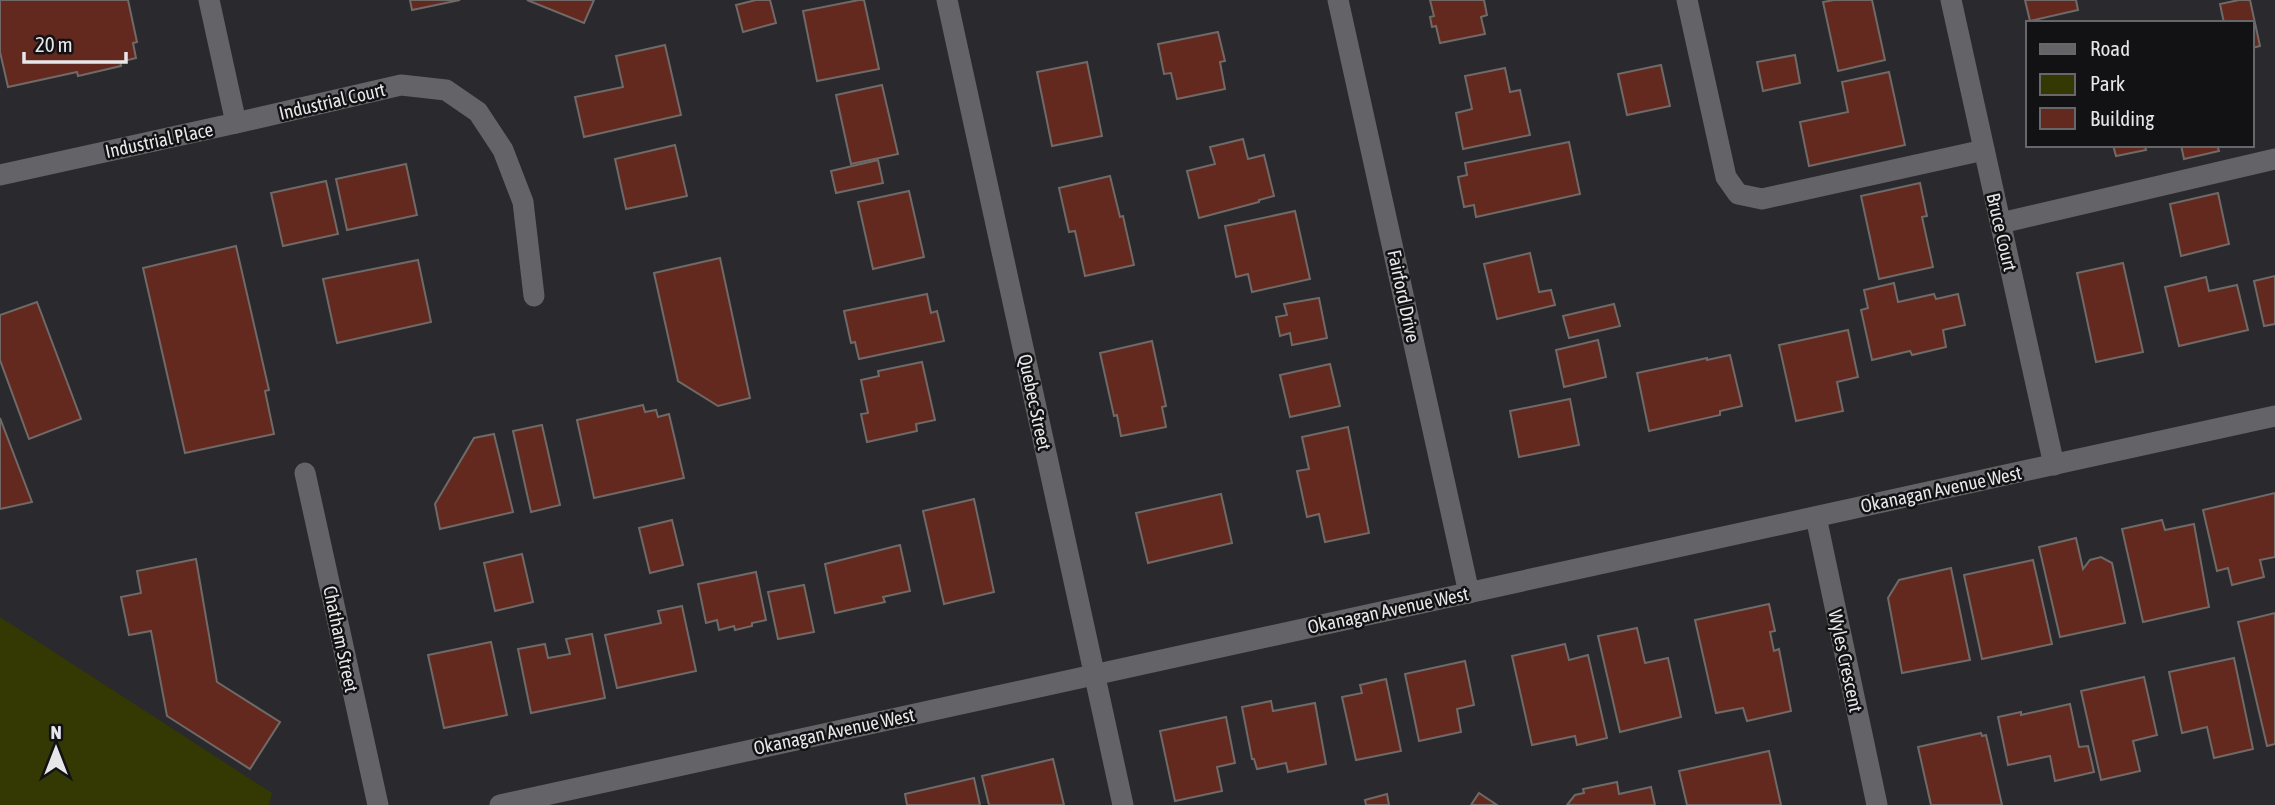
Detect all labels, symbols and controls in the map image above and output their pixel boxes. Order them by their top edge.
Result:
scale bar [24,21,126,65]
legend [2026,21,2254,147]
text: 20 m [35,32,73,56]
text: Road [2090,36,2130,60]
text: Park [2090,71,2125,95]
street label: Industrial Court [277,78,387,124]
text: Building [2090,106,2154,130]
street label: Industrial Place [103,118,215,162]
street label: Bruce Court [1982,191,2022,273]
street label: Fairford Drive [1383,248,1425,344]
street label: Quebec Street [1014,352,1056,452]
street label: Okanagan Avenue West [1859,461,2023,517]
street label: Okanagan Avenue West [1306,582,1470,638]
street label: Chatham Street [319,584,363,694]
street label: Wyles Crescent [1824,608,1868,714]
street label: Okanagan Avenue West [752,703,916,759]
north arrow [21,714,91,784]
text: N [50,721,62,743]

